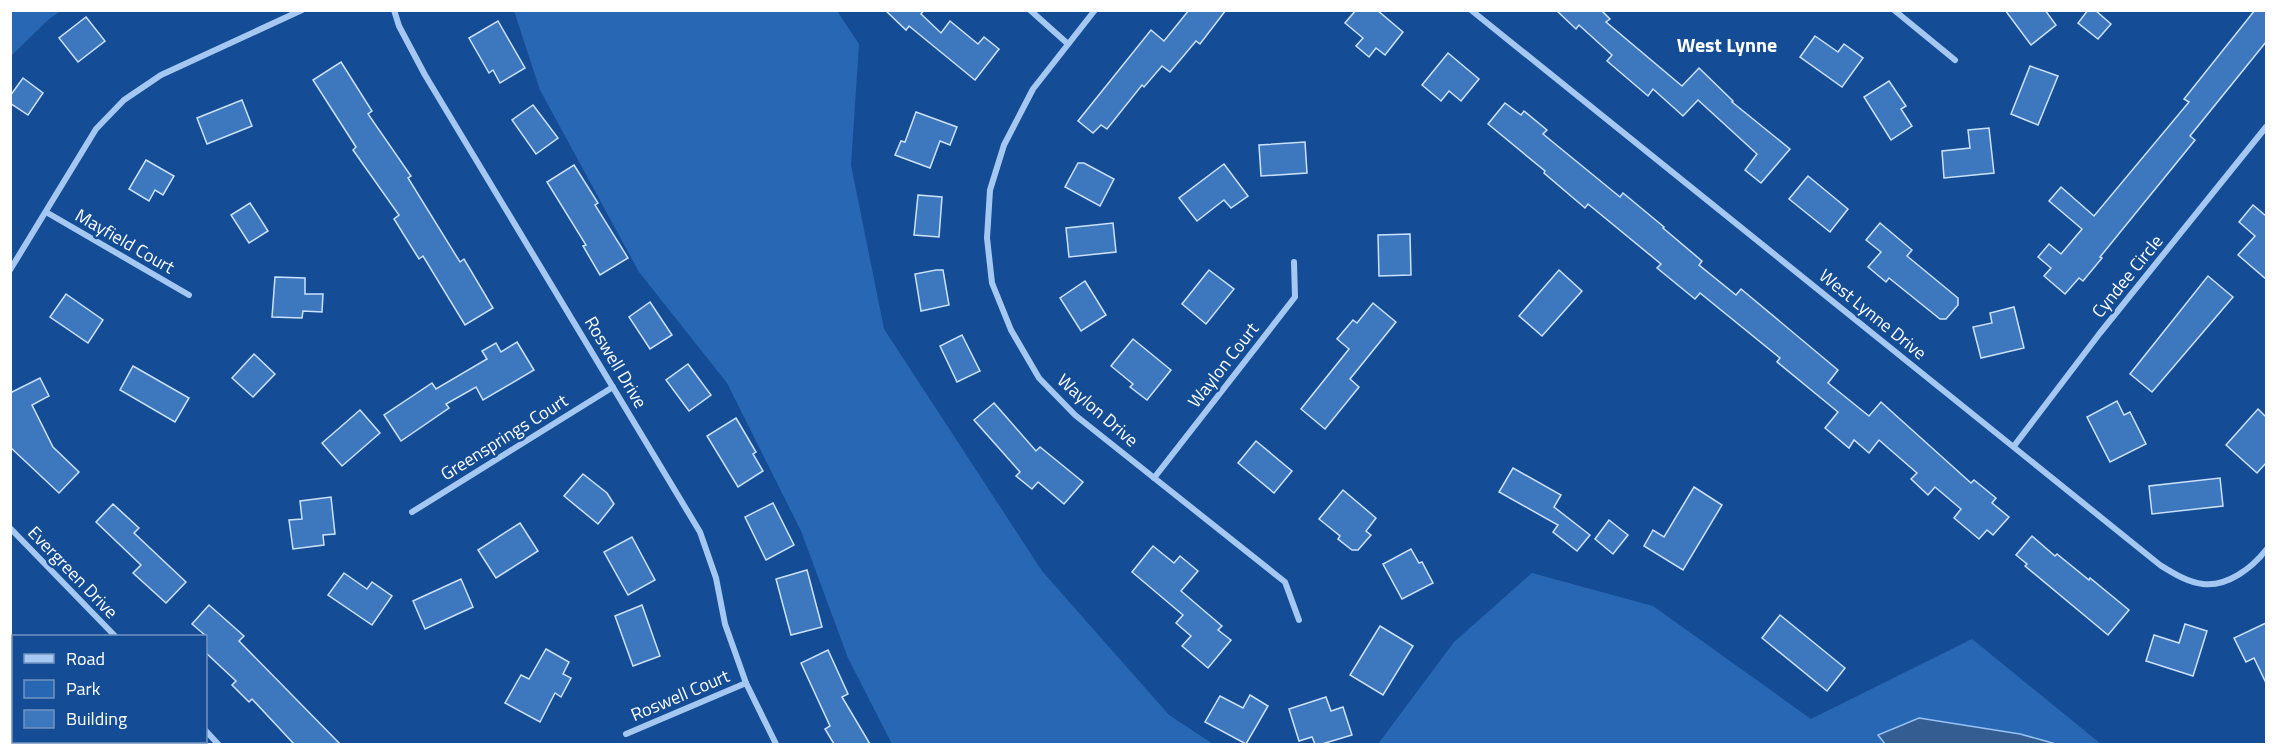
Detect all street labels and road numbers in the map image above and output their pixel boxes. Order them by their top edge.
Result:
street label: Mayfield Court [70,202,180,281]
street label: Cyndee Circle [2085,228,2169,324]
street label: West Lynne Drive [1813,262,1933,366]
street label: Roswell Drive [578,311,654,413]
street label: Waylon Court [1181,316,1265,413]
street label: Waylon Drive [1051,367,1145,453]
street label: Greensprings Court [435,387,573,487]
street label: Evergreen Drive [22,519,124,625]
street label: Roswell Court [626,662,734,728]

